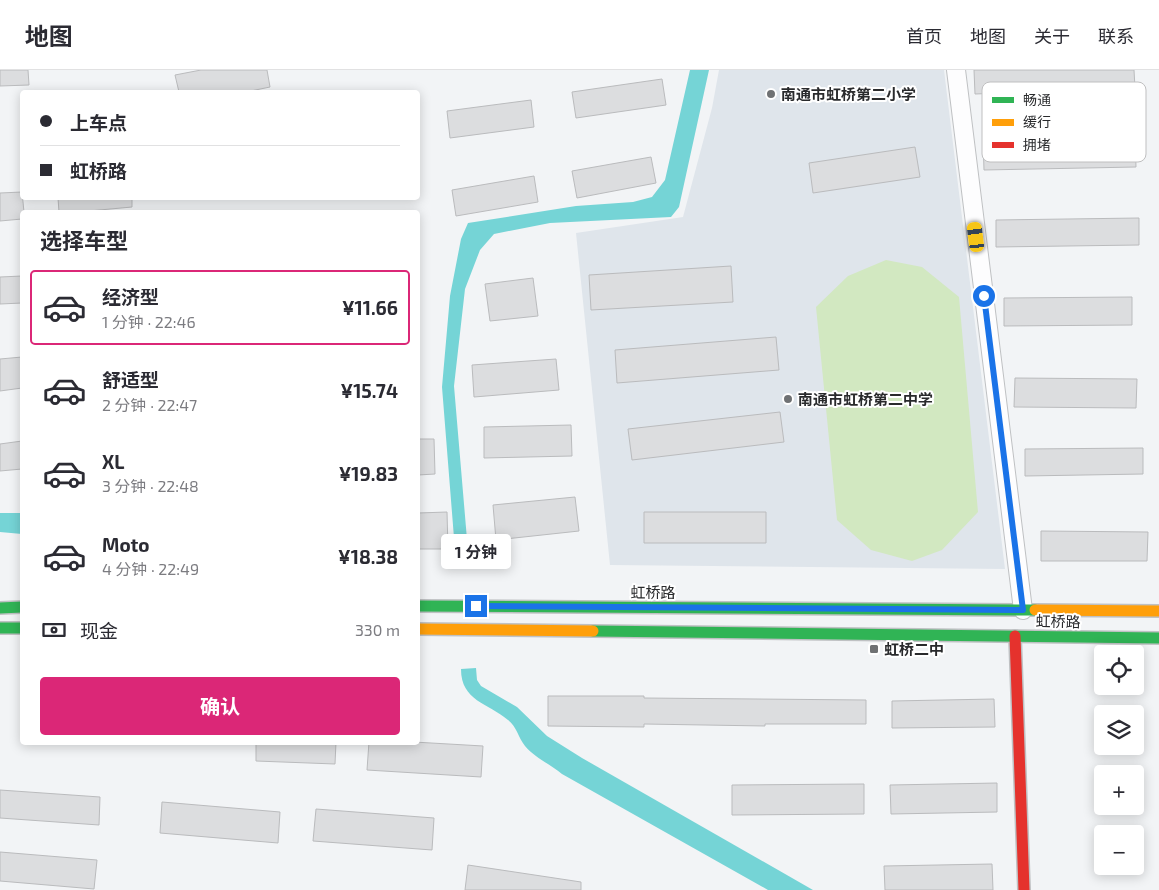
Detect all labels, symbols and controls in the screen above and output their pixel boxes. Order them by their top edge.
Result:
text: 地图 [25,21,73,50]
text: 首页 [906,25,942,47]
text: 地图 [970,25,1006,47]
text: 关于 [1034,25,1070,47]
text: 联系 [1098,25,1134,47]
legend [982,82,1146,162]
place label: 南通市虹桥第二小学 [781,85,916,103]
marker: 南通市虹桥第二小学 [765,88,777,100]
text: 畅通 [1023,91,1051,108]
text: 上车点 [70,111,127,134]
text: 缓行 [1023,113,1051,130]
text: 拥堵 [1023,136,1051,153]
text: 虹桥路 [70,159,127,182]
car [966,221,985,253]
text: 选择车型 [40,227,128,253]
icon: car [42,285,87,330]
text: 经济型 [102,285,159,308]
route start [973,285,995,307]
text: ¥11.66 [342,296,398,319]
text: 1 分钟 · 22:46 [102,312,196,331]
icon: car [42,368,87,413]
text: 舒适型 [102,368,159,391]
text: ¥15.74 [341,379,398,402]
place label: 南通市虹桥第二中学 [798,390,933,408]
marker: 南通市虹桥第二中学 [782,393,794,405]
text: 2 分钟 · 22:47 [102,395,197,414]
text: XL [102,450,124,473]
icon: car [42,451,87,496]
text: ¥19.83 [339,462,398,485]
text: 3 分钟 · 22:48 [102,476,199,495]
text: Moto [102,533,150,556]
icon: car [42,534,87,579]
callout: 1 分钟 [441,534,511,568]
text: 1 分钟 [455,542,497,561]
text: ¥18.38 [338,545,398,568]
text: 4 分钟 · 22:49 [102,559,199,578]
street label: 虹桥路 [630,583,676,601]
route end [465,595,487,617]
street label: 虹桥路 [1035,612,1081,630]
icon: cash [40,616,68,644]
text: 现金 [80,619,118,642]
text: 330 m [355,620,400,639]
place label: 虹桥二中 [884,640,944,658]
marker: 虹桥二中 [868,643,880,655]
map controls [1094,645,1144,875]
button: locate [1094,645,1144,695]
button: 确认 [40,677,400,735]
button: layers [1094,705,1144,755]
button: + [1094,765,1144,815]
button: − [1094,825,1144,875]

